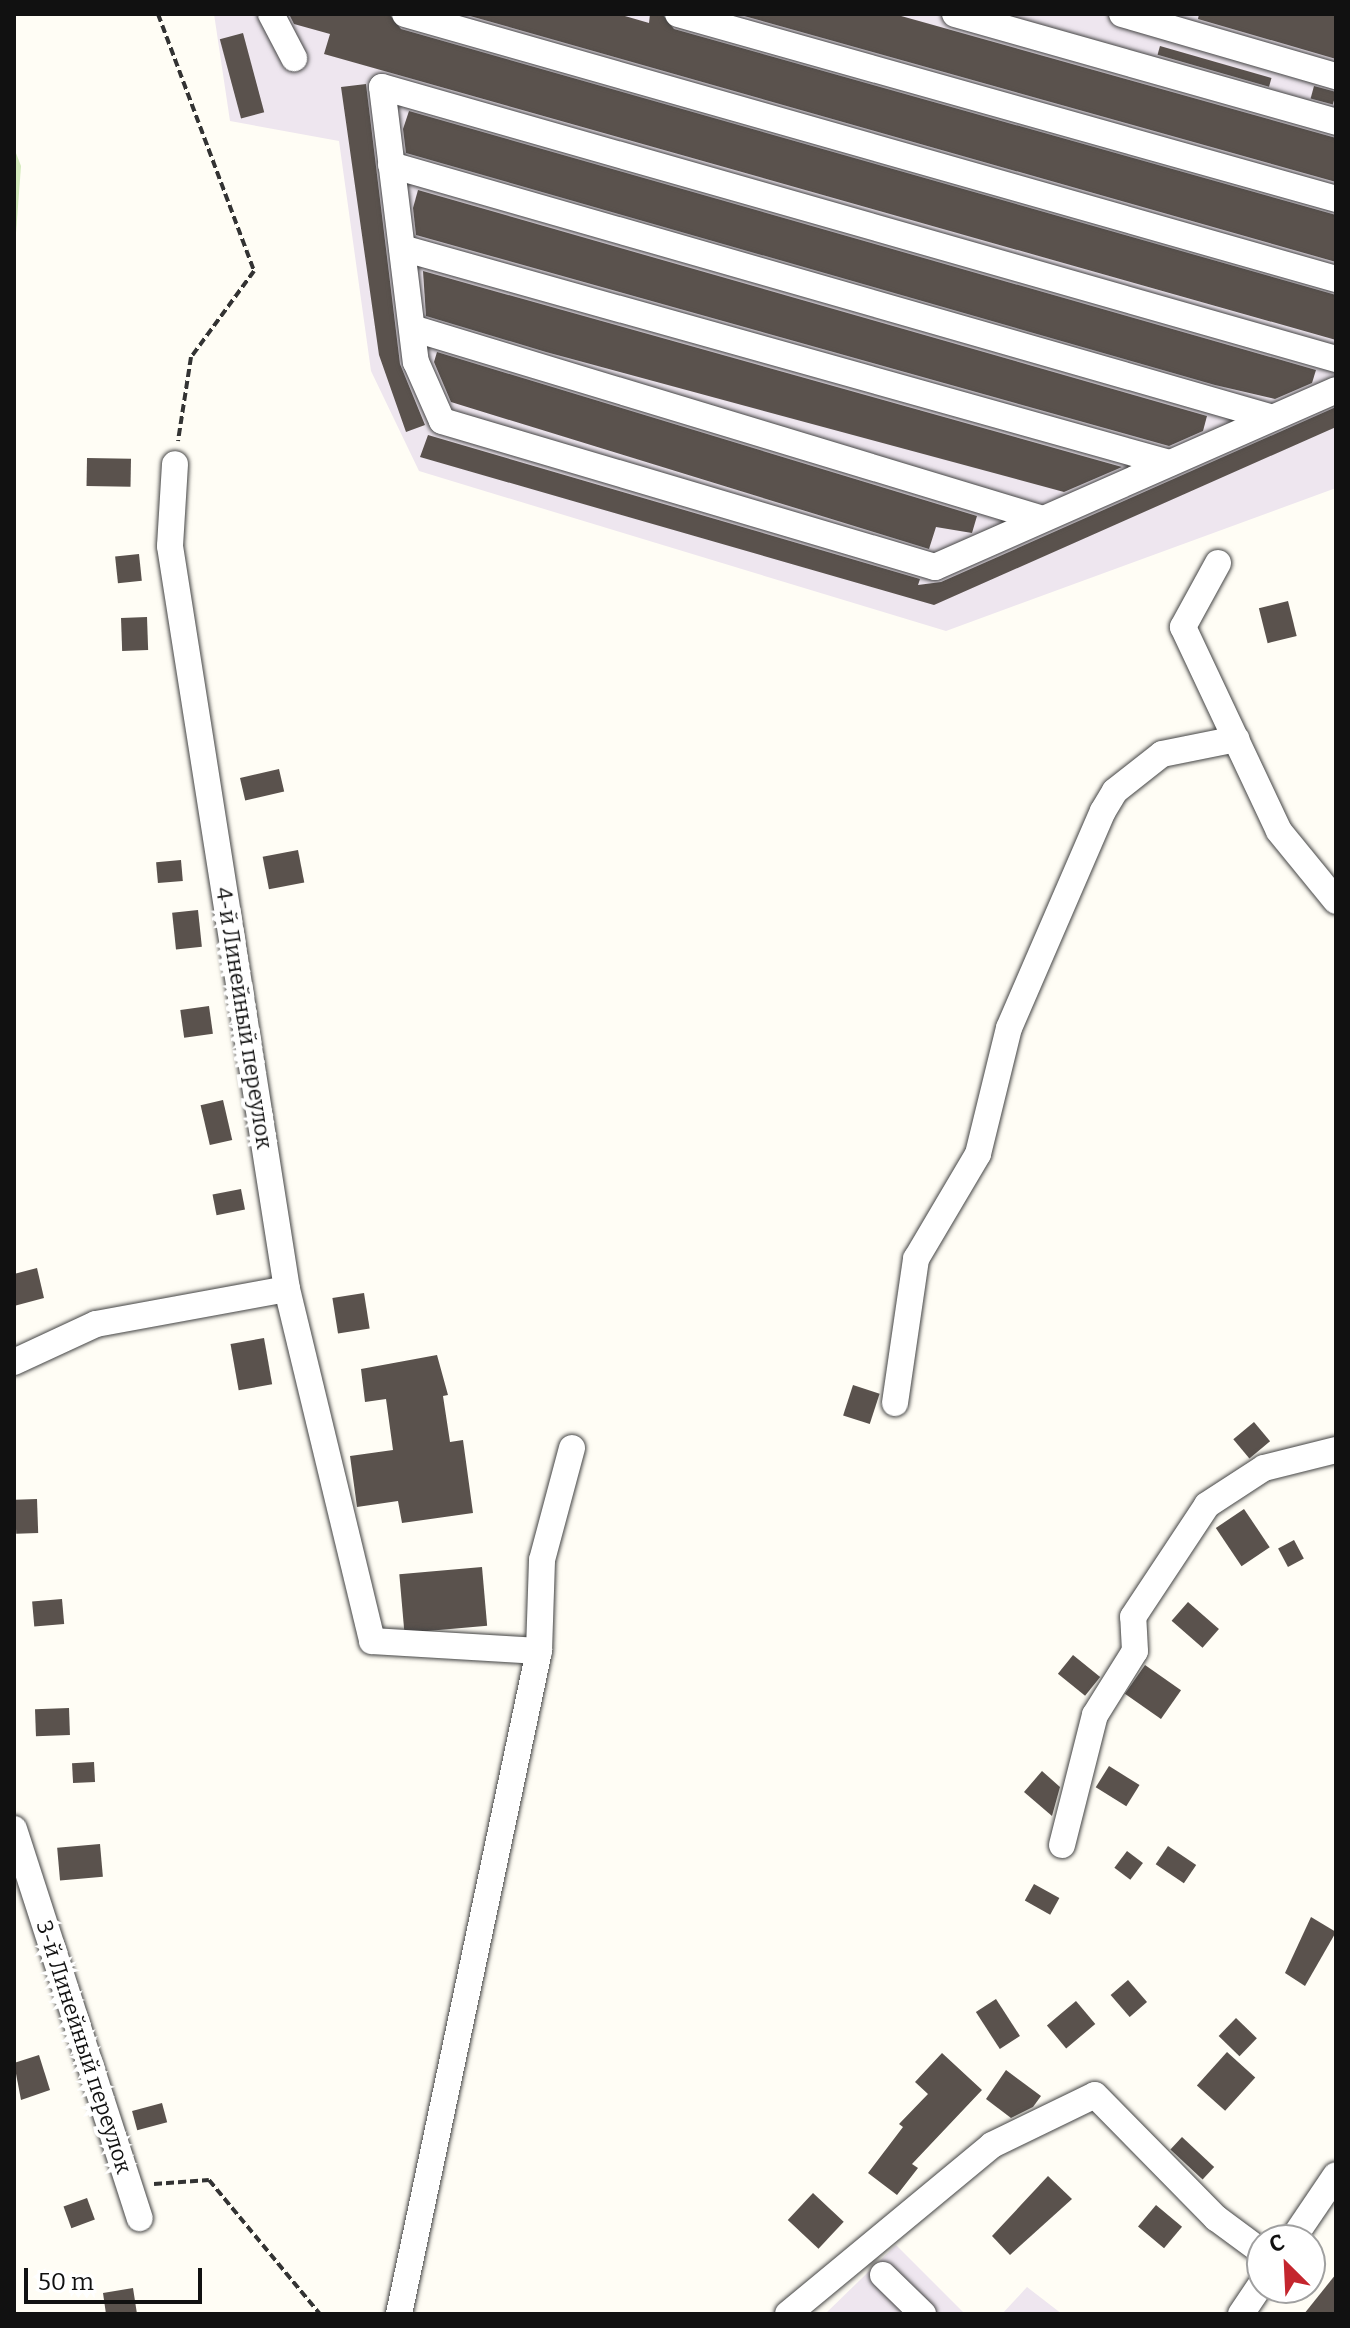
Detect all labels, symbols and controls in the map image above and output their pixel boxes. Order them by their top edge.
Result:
street label: 4-й Линейный переулок [210,885,278,1151]
street label: 3-й Линейный переулок [31,1917,137,2177]
north arrow [1246,2224,1326,2304]
text: С [1265,2228,1289,2259]
scale bar [28,2252,206,2302]
text: 50 m [38,2268,94,2296]

